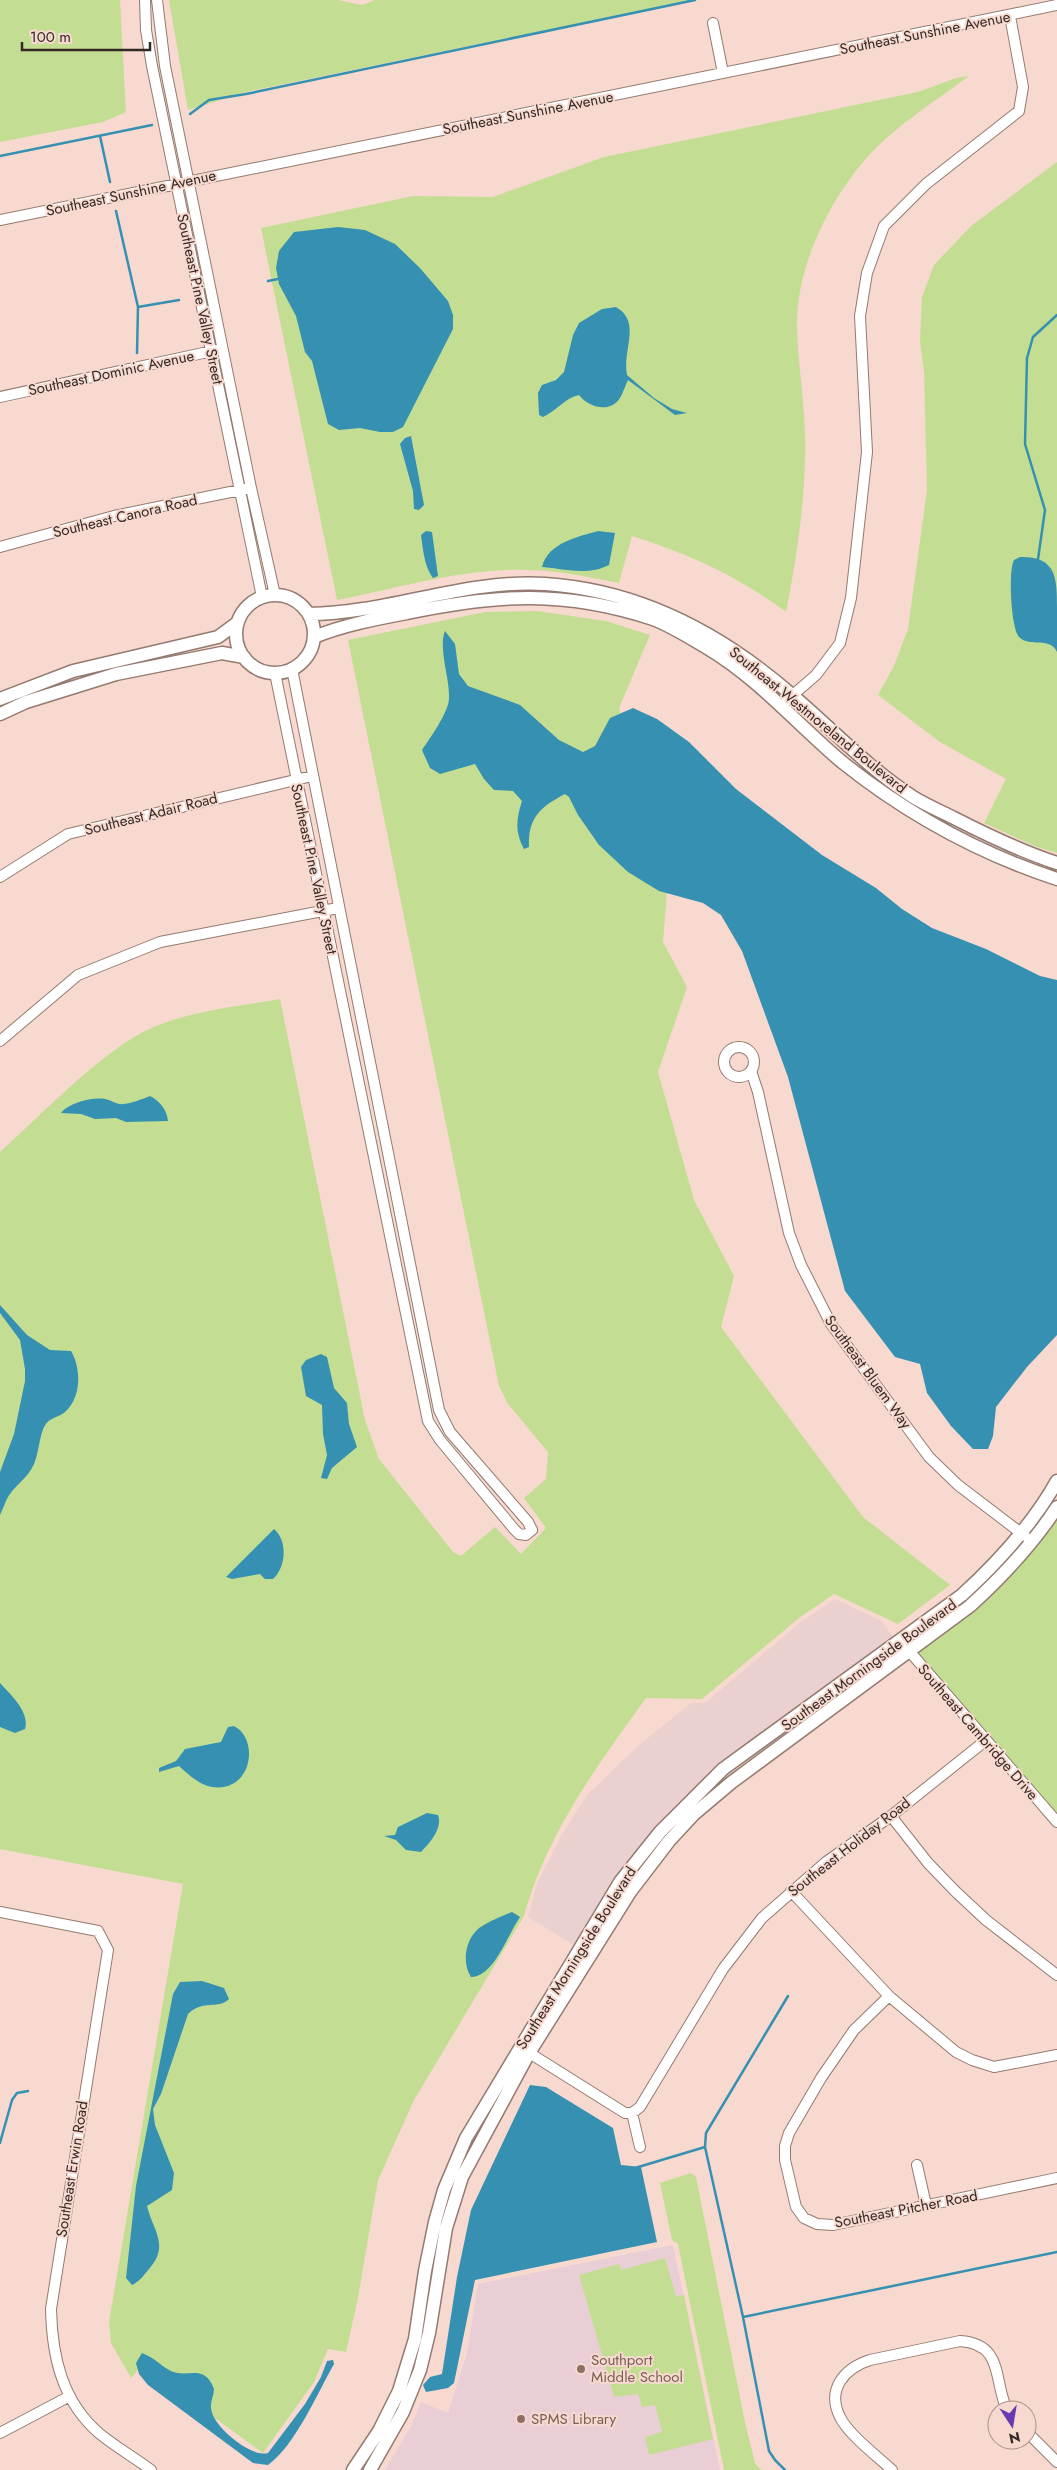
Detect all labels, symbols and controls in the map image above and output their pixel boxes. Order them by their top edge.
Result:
street label: Southeast Sunshine Avenue [838,6,1013,60]
scale bar [22,20,150,52]
text: 100 m [30,26,71,48]
street label: Southeast Sunshine Avenue [441,86,616,140]
street label: Southeast Sunshine Avenue [44,164,218,222]
street label: Southeast Pine Valley Street [171,212,229,387]
street label: Southeast Dominic Avenue [26,345,196,401]
street label: Southeast Canora Road [51,489,199,543]
street label: Southeast Westmoreland Boulevard [724,641,912,799]
street label: Southeast Pine Valley Street [285,782,343,957]
street label: Southeast Adair Road [82,787,220,841]
street label: Southeast Bluem Way [819,1311,917,1434]
street label: Southeast Morningside Boulevard [777,1594,961,1736]
street label: Southeast Cambridge Drive [913,1659,1044,1805]
street label: Southeast Holiday Road [783,1792,915,1902]
street label: Southeast Morningside Boulevard [510,1862,642,2054]
street label: Southeast Erwin Road [50,2099,94,2239]
street label: Southeast Pitcher Road [833,2184,979,2234]
place label: Southport Middle School [591,2349,683,2388]
marker: Southport Middle School [575,2363,587,2375]
north arrow [987,2400,1037,2450]
place label: SPMS Library [531,2408,616,2430]
marker: SPMS Library [515,2413,527,2425]
text: N [1007,2427,1022,2449]

